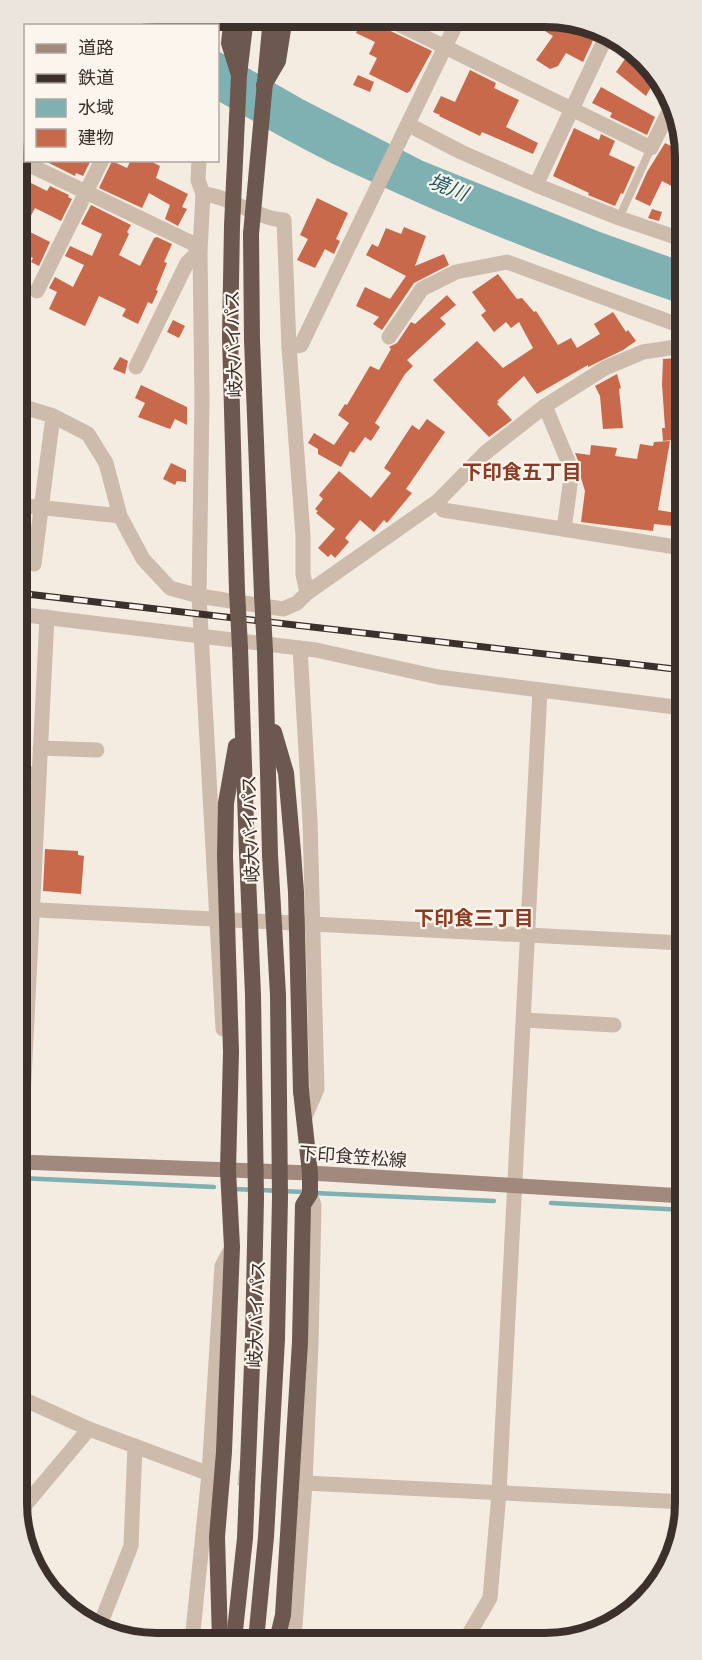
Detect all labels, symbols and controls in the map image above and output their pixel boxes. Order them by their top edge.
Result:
legend [24,24,219,162]
text: 道路 [78,36,114,58]
text: 鉄道 [78,66,114,88]
text: 水域 [78,96,114,118]
text: 建物 [78,126,114,148]
water label: 境川 [425,167,473,205]
street label: 岐大バイパス [220,290,246,398]
district label: 下印食五丁目 [462,459,582,483]
street label: 岐大バイパス [237,775,263,883]
district label: 下印食三丁目 [414,905,534,929]
street label: 下印食笠松線 [298,1141,408,1171]
street label: 岐大バイパス [243,1260,269,1368]

